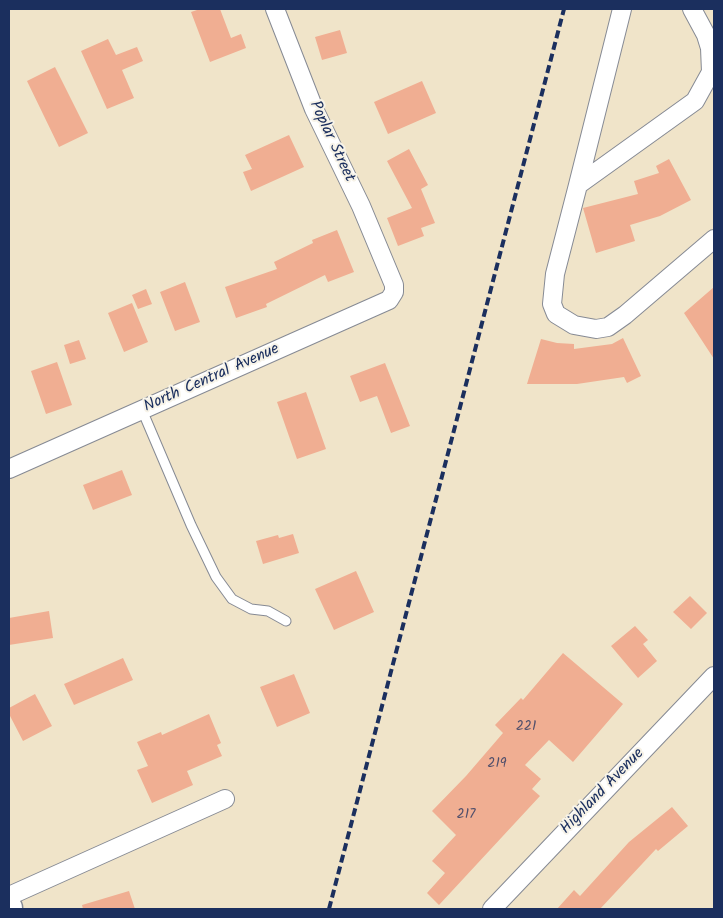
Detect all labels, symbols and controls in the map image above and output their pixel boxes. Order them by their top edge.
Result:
street label: Poplar Street [304,98,358,186]
street label: North Central Avenue [141,340,283,418]
house number: 221 [516,720,536,736]
street label: Highland Avenue [557,745,649,839]
house number: 219 [487,757,507,773]
house number: 217 [457,808,475,824]

